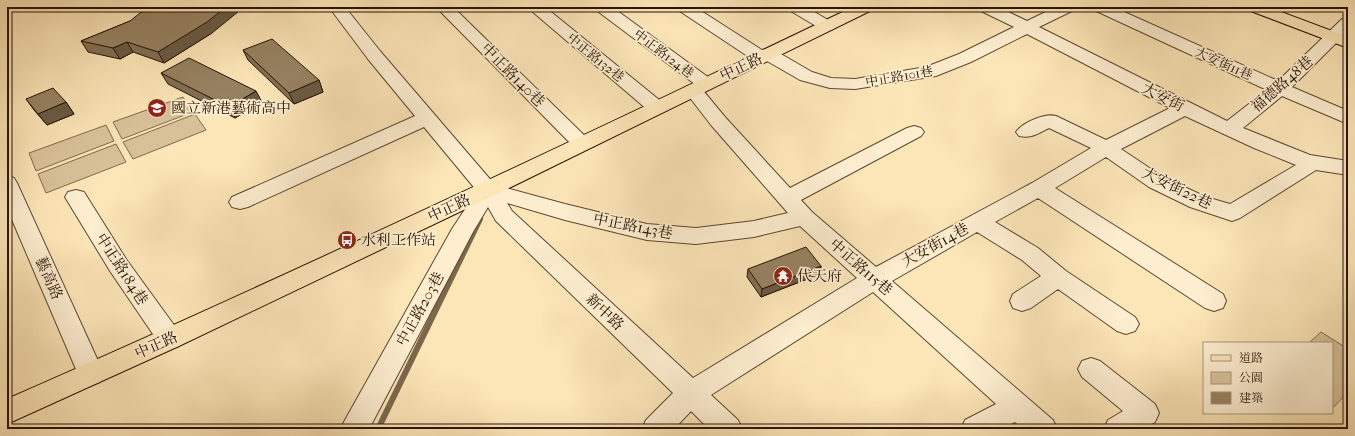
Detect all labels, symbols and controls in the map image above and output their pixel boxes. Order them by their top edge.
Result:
street label: 中正路124巷 [631,26,697,81]
street label: 中正路132巷 [564,30,627,85]
street label: 中正路140巷 [477,39,549,111]
street label: 大安街11巷 [1193,44,1255,83]
street label: 中正路 [717,49,765,85]
street label: 福德路48巷 [1247,52,1317,116]
street label: 中正路101巷 [864,63,934,90]
street label: 大安街 [1139,79,1187,115]
school or university icon: 國立新港藝術高中 [146,97,168,119]
place label: 國立新港藝術高中 [171,99,291,117]
street label: 大安街22巷 [1139,163,1215,213]
street label: 中正路 [425,190,473,226]
street label: 中正路143巷 [592,209,674,243]
street label: 大安街14巷 [898,219,972,271]
bus stop icon: 水利工作站 [336,229,358,251]
street label: 中正路184巷 [92,230,152,308]
place label: 水利工作站 [361,231,436,249]
street label: 中正路115巷 [826,235,896,299]
street label: 藝高路 [32,254,66,302]
temple icon: 代天府 [772,265,794,287]
place label: 代天府 [797,267,842,285]
street label: 中正路203巷 [392,269,448,349]
street label: 新中路 [582,290,628,334]
street label: 中正路 [132,328,180,362]
legend [1203,342,1333,414]
text: 道路 [1239,351,1263,365]
text: 公園 [1239,371,1263,385]
text: 建築 [1239,391,1263,405]

